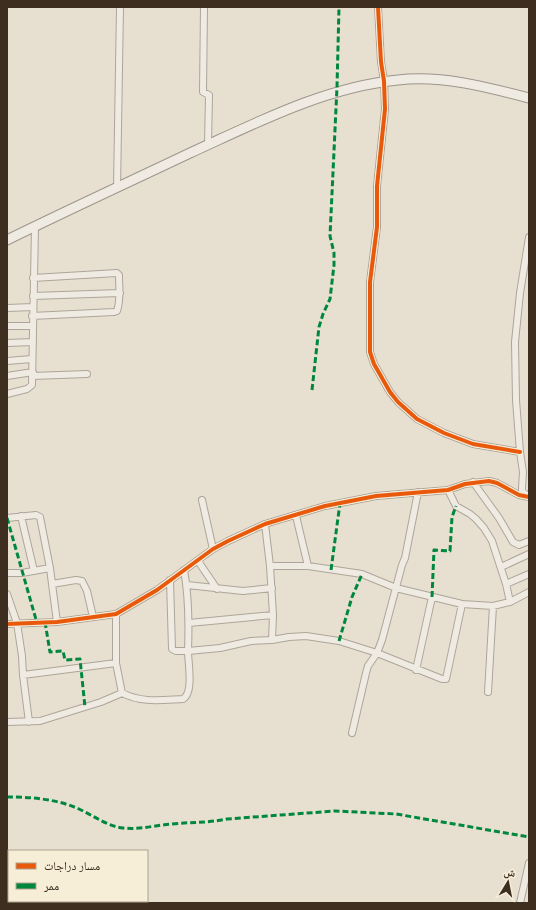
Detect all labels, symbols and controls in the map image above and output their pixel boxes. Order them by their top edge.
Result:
legend [8,850,148,902]
text: مسار دراجات [44,858,100,873]
north arrow [488,862,528,902]
text: ش [503,864,517,881]
text: ممر [43,878,59,893]

